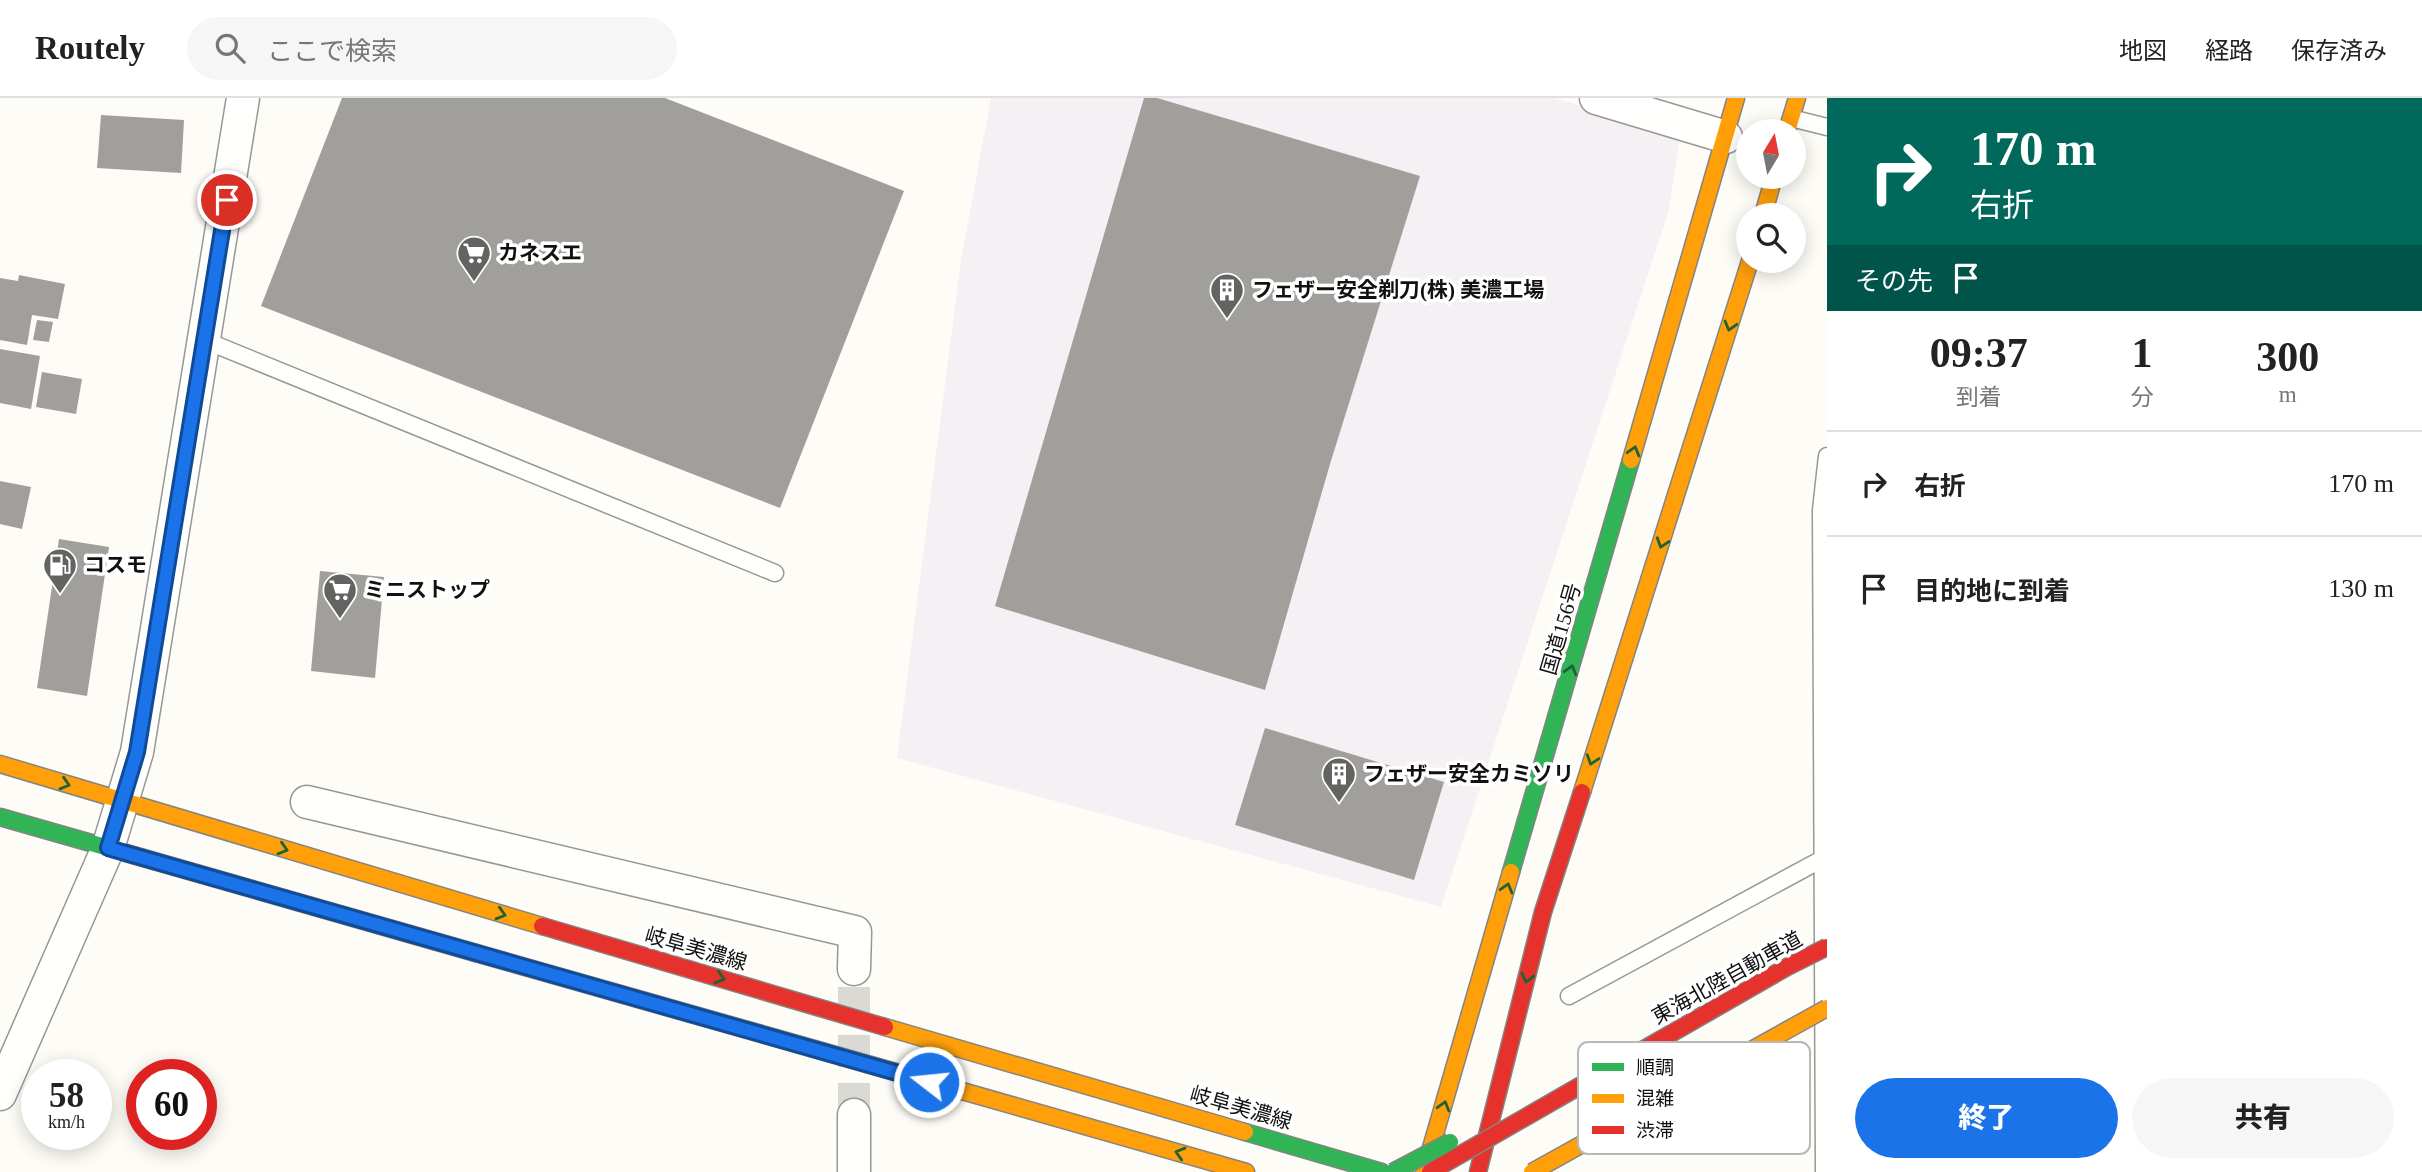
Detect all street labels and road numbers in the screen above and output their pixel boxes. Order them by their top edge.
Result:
street label: 国道156号 [1536,580,1586,678]
street label: 岐阜美濃線 [642,923,750,975]
street label: 東海北陸自動車道 [1648,927,1806,1029]
street label: 岐阜美濃線 [1187,1082,1295,1134]

